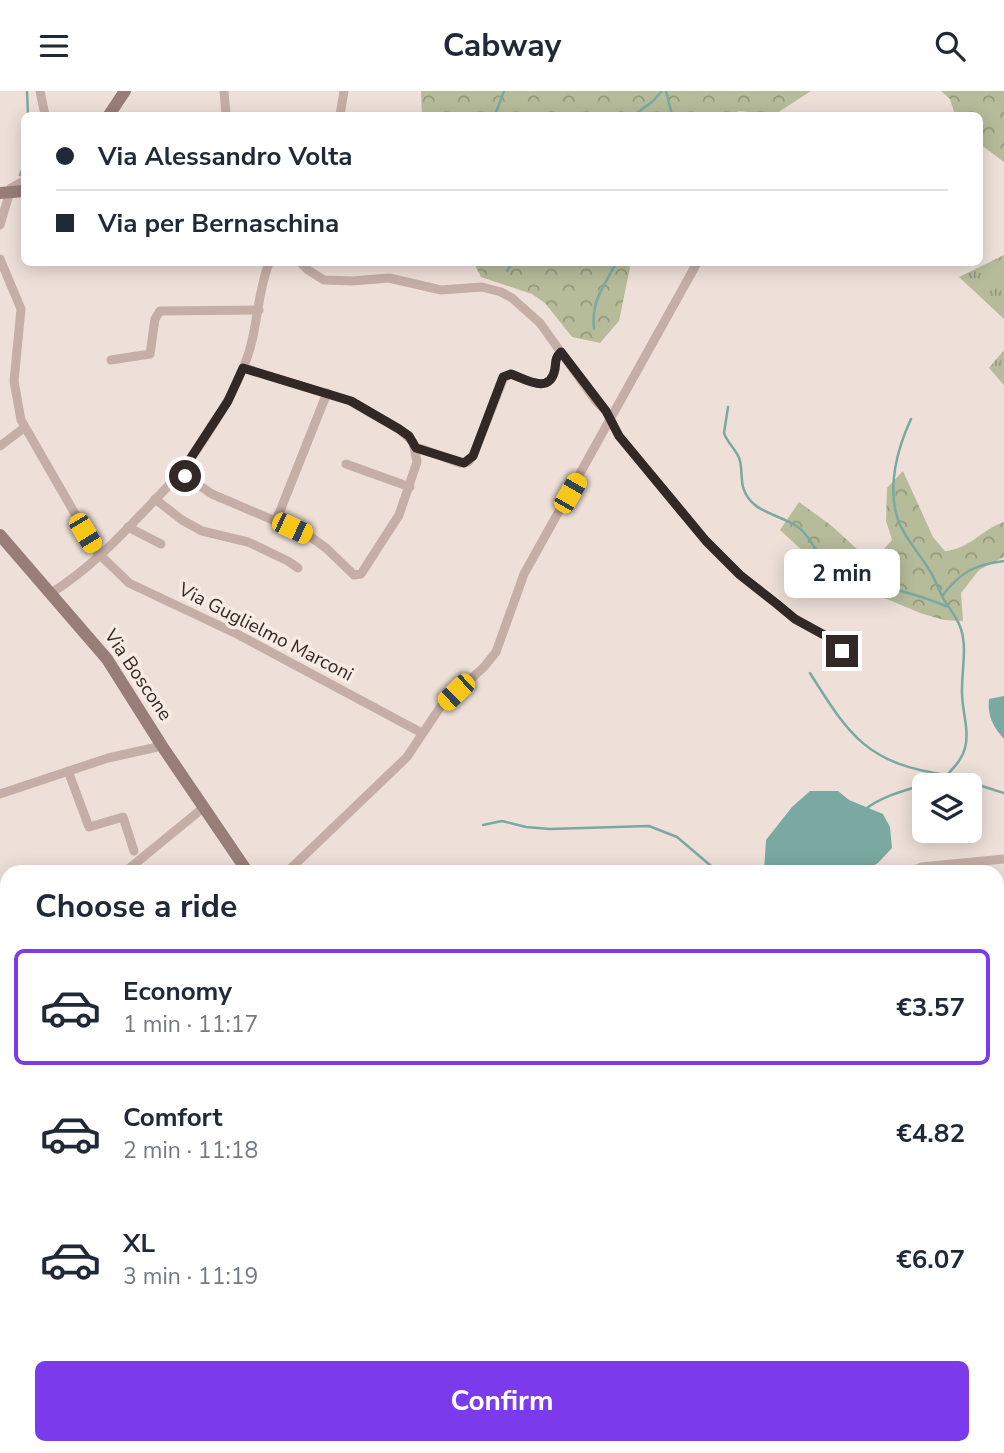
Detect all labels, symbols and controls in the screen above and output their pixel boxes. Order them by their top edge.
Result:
text: Cabway [443,24,561,67]
icon: menu [35,27,73,65]
icon: search [931,27,969,65]
text: Via Alessandro Volta [98,139,352,174]
text: Via per Bernaschina [98,206,339,241]
route start [169,460,201,492]
car [551,470,590,516]
car [66,510,105,556]
car [269,510,316,546]
callout: 2 min [784,549,900,599]
text: 2 min [812,558,872,589]
street label: Via Guglielmo Marconi [173,576,358,687]
street label: Via Boscone [97,623,178,726]
route end [826,635,858,667]
car [434,670,479,714]
map controls [912,773,982,843]
button: layers [912,773,982,843]
text: Choose a ride [35,885,237,928]
text: Economy [123,974,232,1009]
icon: car [39,976,102,1039]
text: €3.57 [896,990,965,1025]
text: 1 min · 11:17 [123,1009,258,1040]
text: Comfort [123,1100,223,1135]
icon: car [39,1102,102,1165]
text: €4.82 [896,1116,965,1151]
text: 2 min · 11:18 [123,1135,258,1166]
text: XL [123,1226,155,1261]
icon: car [39,1228,102,1291]
text: €6.07 [896,1242,965,1277]
text: 3 min · 11:19 [123,1261,258,1292]
button: Confirm [35,1361,969,1441]

